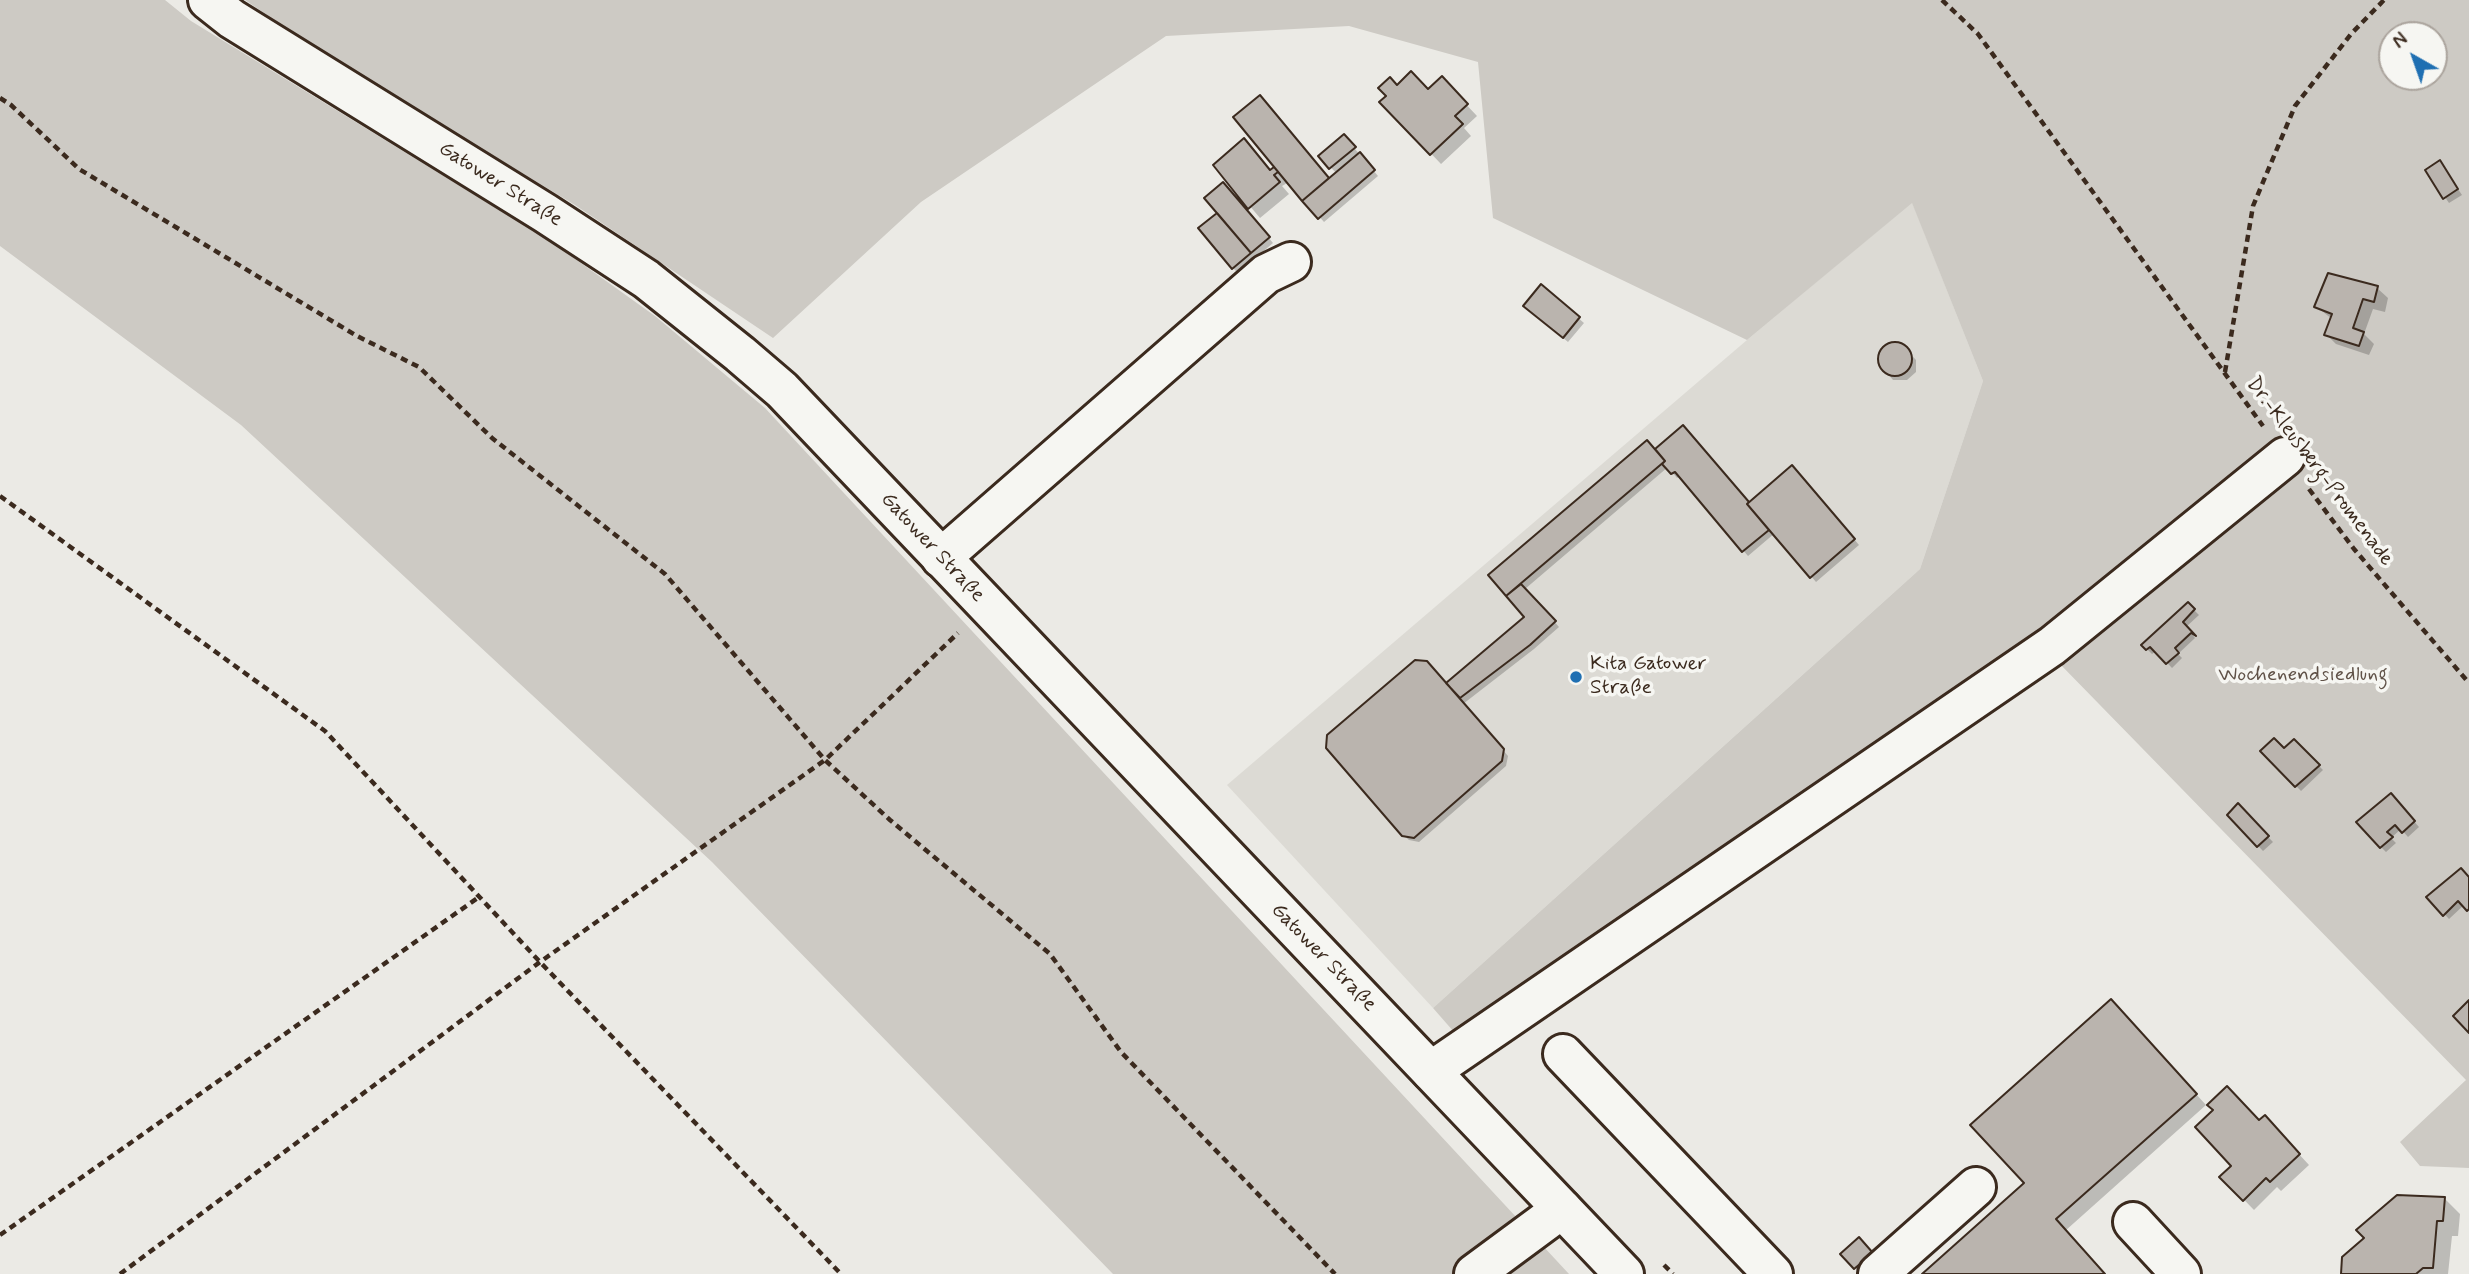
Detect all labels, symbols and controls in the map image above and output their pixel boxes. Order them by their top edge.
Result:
north arrow [2378,21,2448,91]
text: N [2388,27,2413,55]
street label: Gatower Straße [433,137,567,233]
street label: Dr.-Kleusberg-Promenade [2240,372,2398,572]
street label: Gatower Straße [875,488,989,608]
place label: Kita Gatower Straße [1590,652,1707,702]
park label: Wochenendsiedlung [2218,663,2388,689]
marker: Kita Gatower Straße [1568,669,1584,685]
street label: Gatower Straße [1265,898,1381,1018]

